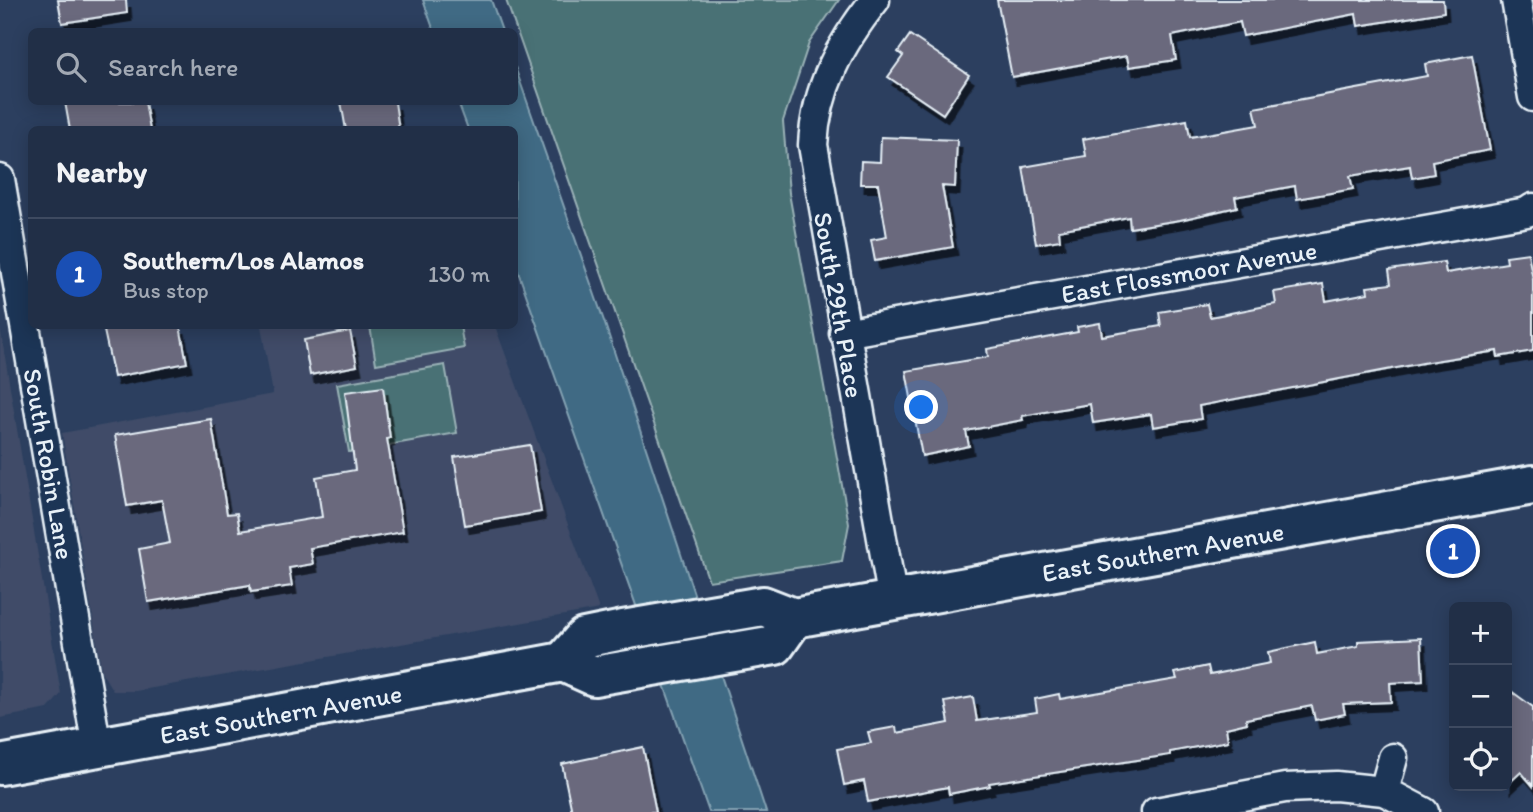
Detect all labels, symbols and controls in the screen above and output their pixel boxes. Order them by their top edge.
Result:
search box [28,28,518,105]
icon: search [52,48,90,86]
text: Search here [108,51,238,83]
text: Nearby [56,153,147,190]
street label: South 29th Place [807,210,871,400]
street label: East Flossmoor Avenue [1059,234,1319,310]
text: Southern/Los Alamos [123,244,364,276]
text: 1 [74,260,84,288]
text: 130 m [428,260,490,288]
text: Bus stop [123,276,209,304]
street label: South Robin Lane [16,366,82,562]
your location [904,390,938,424]
street label: East Southern Avenue [1039,515,1287,589]
pin: 1 [1430,525,1476,577]
map controls [1449,602,1512,791]
button: + [1449,602,1512,665]
button: − [1449,665,1512,728]
street label: East Southern Avenue [157,677,405,751]
button: locate [1449,728,1512,791]

